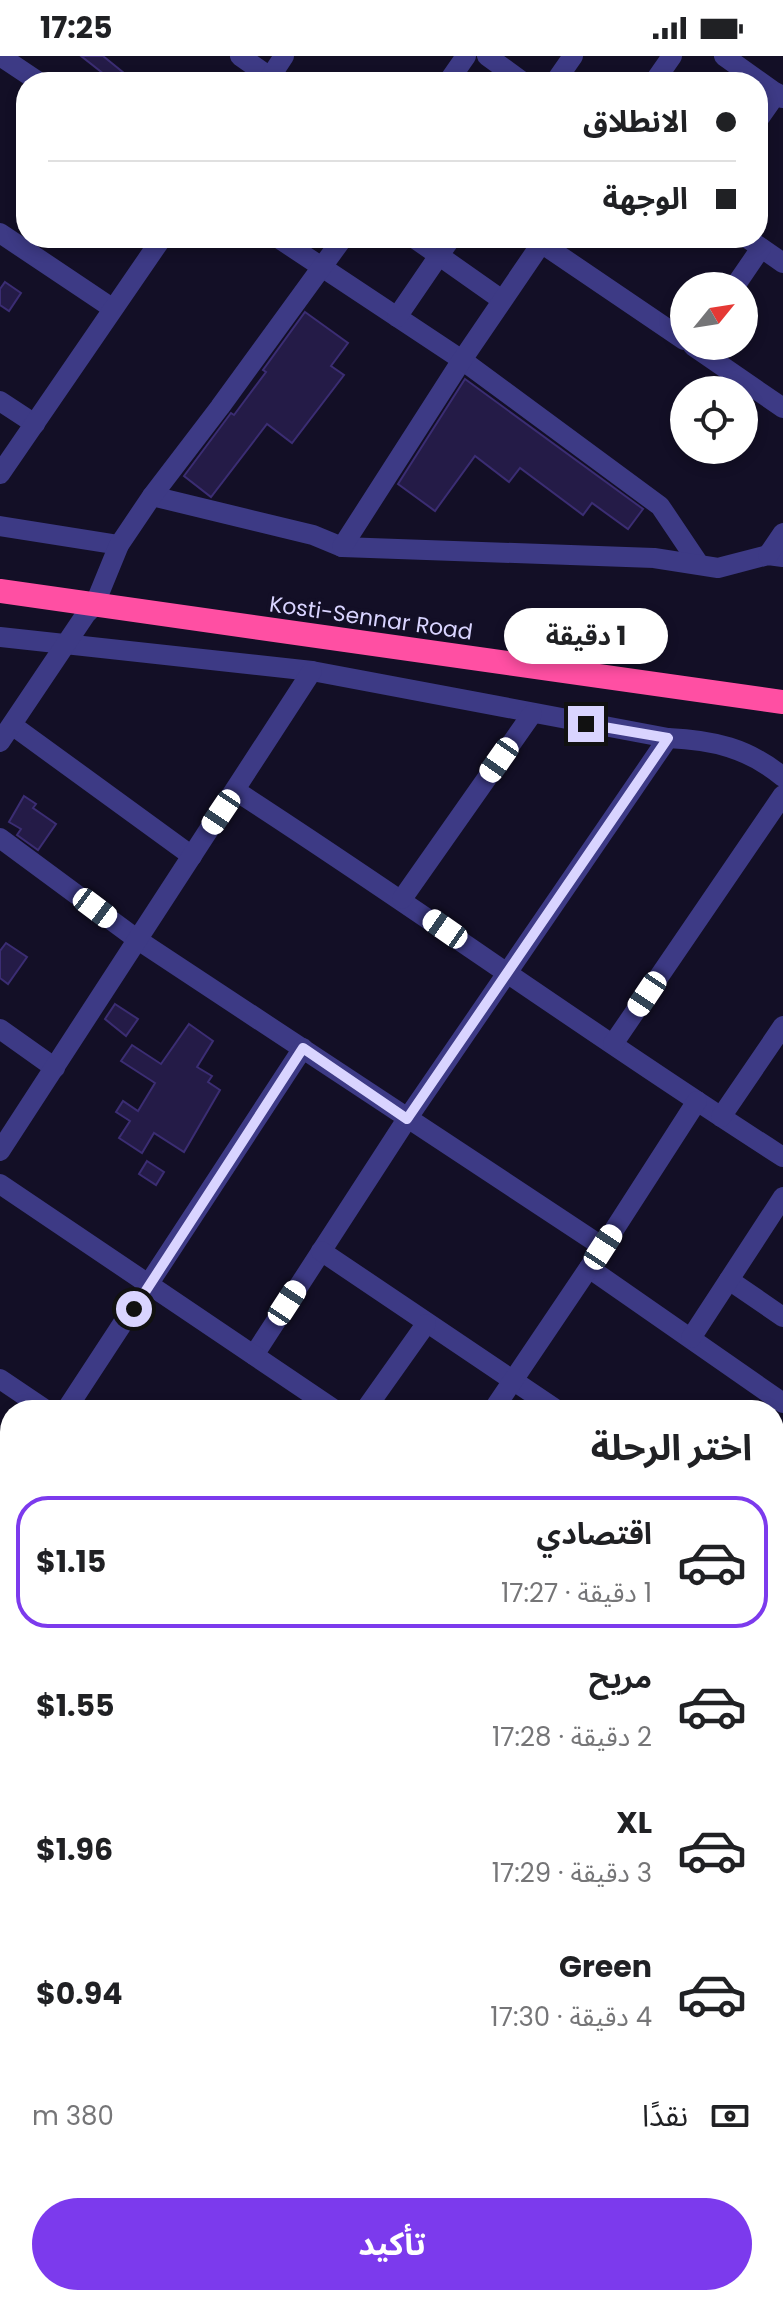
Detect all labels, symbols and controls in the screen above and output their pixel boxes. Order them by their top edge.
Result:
text: 17:25 [40,6,112,49]
text: الانطلاق [583,100,688,143]
text: الوجهة [603,177,688,220]
north arrow [670,272,758,360]
map controls [670,272,758,464]
button: locate [670,376,758,464]
street label: Kosti-Sennar Road [267,588,475,648]
callout: 1 دقيقة [504,608,668,664]
text: 1 دقيقة [546,618,626,654]
route end [568,706,604,742]
car [475,733,523,787]
car [198,785,244,839]
car [69,884,121,932]
car [418,905,472,953]
car [624,967,670,1021]
car [580,1220,626,1274]
car [264,1276,310,1330]
route start [116,1291,152,1327]
text: اختر الرحلة [591,1422,752,1473]
text: اقتصادي [537,1512,652,1555]
icon: car [676,1526,748,1598]
text: $1.15 [36,1540,106,1583]
text: 1 دقيقة · 17:27 [501,1575,652,1611]
text: مريح [589,1656,652,1699]
icon: car [676,1670,748,1742]
text: $1.55 [36,1684,114,1727]
text: 2 دقيقة · 17:28 [492,1719,652,1755]
text: XL [616,1801,652,1844]
icon: car [676,1814,748,1886]
text: $1.96 [36,1828,113,1871]
text: 3 دقيقة · 17:29 [492,1855,652,1891]
text: Green [559,1945,652,1988]
icon: car [676,1958,748,2030]
text: $0.94 [36,1972,123,2015]
text: 4 دقيقة · 17:30 [490,1999,652,2035]
text: نقدًا [642,2094,688,2137]
icon: cash [708,2094,752,2138]
text: 380 m [32,2098,114,2134]
button: تأكيد [32,2198,752,2290]

